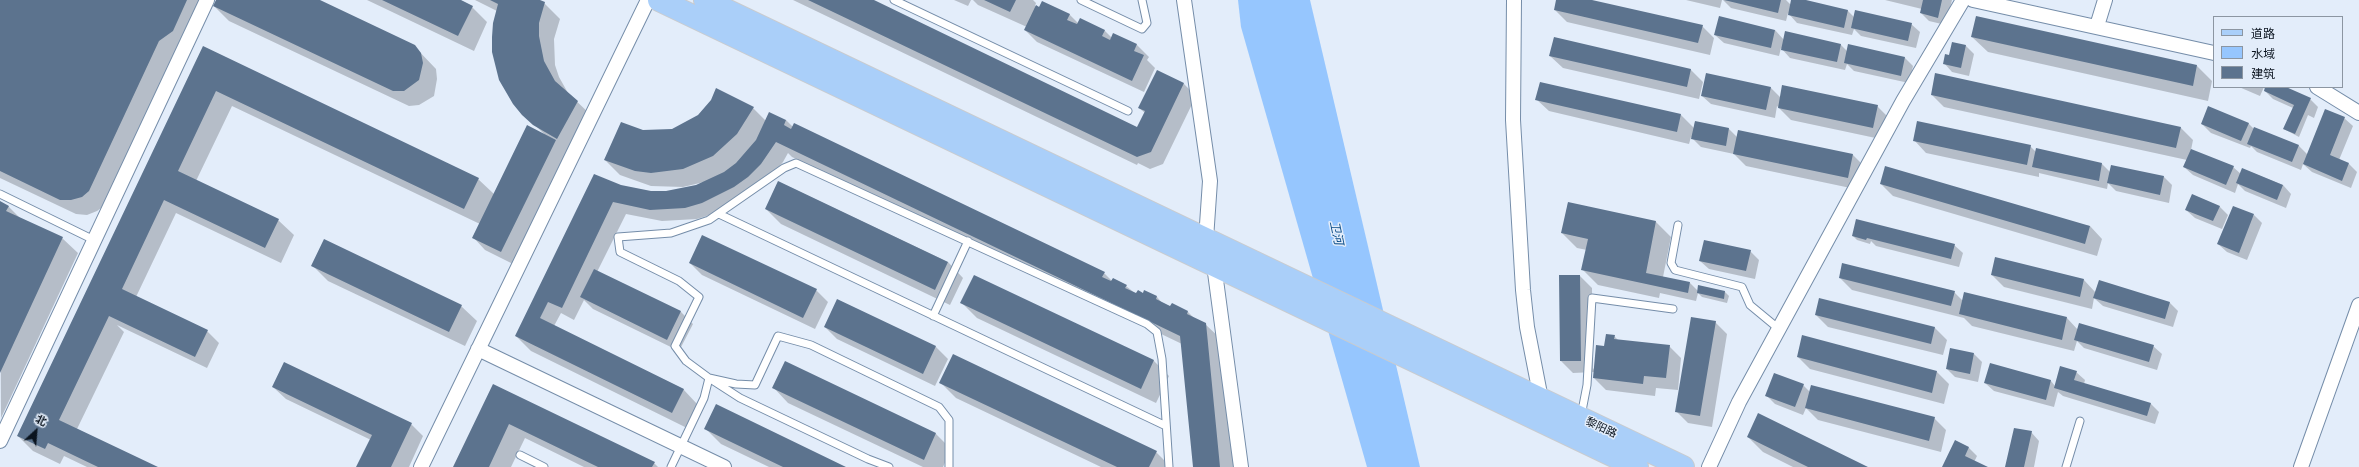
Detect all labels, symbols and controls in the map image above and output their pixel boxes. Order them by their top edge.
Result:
legend [2213,16,2343,88]
text: 道路 [2251,27,2275,41]
text: 水域 [2251,47,2275,61]
text: 建筑 [2251,67,2275,81]
water label: 卫河 [1326,220,1346,246]
north arrow [16,411,56,451]
text: 北 [34,412,49,428]
street label: 黎阳路 [1583,415,1619,441]

